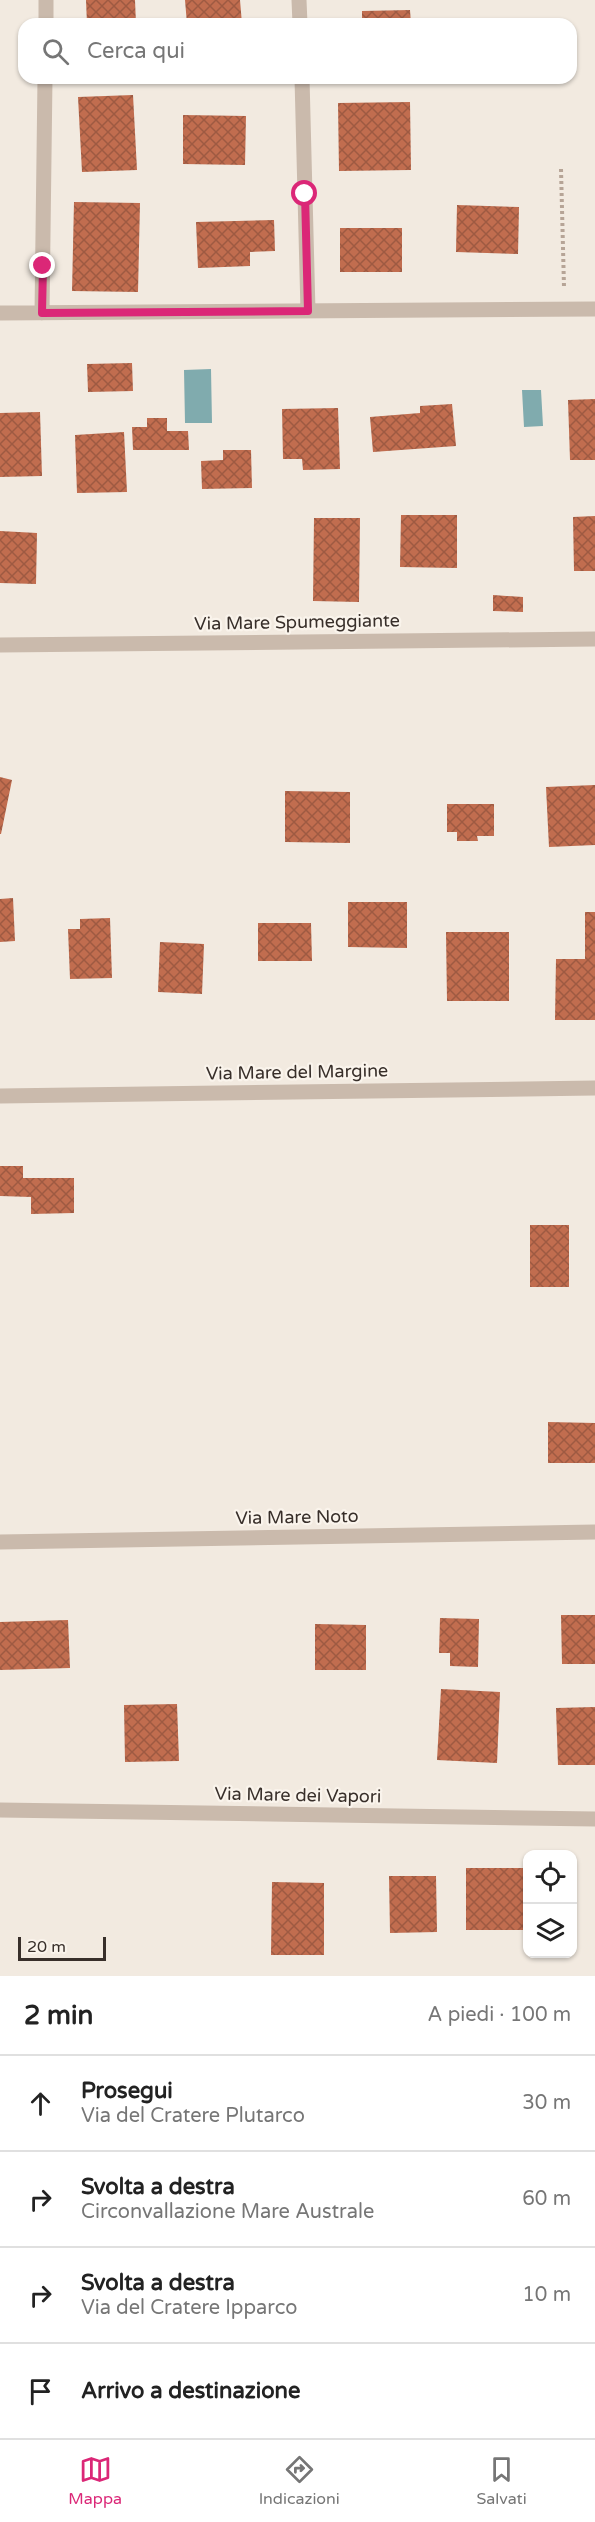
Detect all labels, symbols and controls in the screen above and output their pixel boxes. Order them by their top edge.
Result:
search box [18,18,577,84]
icon: search [39,35,72,68]
text: Cerca qui [87,38,185,64]
route start [291,180,317,206]
route end [29,252,55,278]
street label: Via Mare Spumeggiante [194,609,400,635]
street label: Via Mare del Margine [206,1059,388,1085]
street label: Via Mare Noto [235,1505,359,1529]
street label: Via Mare dei Vapori [215,1783,381,1807]
map controls [523,1850,577,1958]
button: locate [523,1850,577,1904]
button: layers [523,1904,577,1958]
scale bar [18,1934,106,1962]
text: 20 m [27,1937,66,1957]
text: 2 min [24,2000,93,2031]
text: A piedi · 100 m [428,2003,571,2027]
text: Prosegui [81,2078,173,2104]
icon: ahead [24,2087,57,2120]
text: 30 m [522,2091,571,2115]
text: Via del Cratere Plutarco [81,2104,305,2128]
text: Svolta a destra [81,2174,235,2200]
icon: right [24,2183,57,2216]
text: 60 m [522,2187,571,2211]
text: Circonvallazione Mare Australe [81,2200,374,2224]
text: Svolta a destra [81,2270,235,2296]
icon: right [24,2279,57,2312]
text: 10 m [522,2283,571,2307]
text: Via del Cratere Ipparco [81,2296,297,2320]
icon: arrive [24,2375,57,2408]
text: Arrivo a destinazione [81,2378,300,2404]
tab: Mappa [68,2453,122,2509]
tab: Indicazioni [259,2453,340,2509]
tab: Salvati [477,2453,527,2509]

